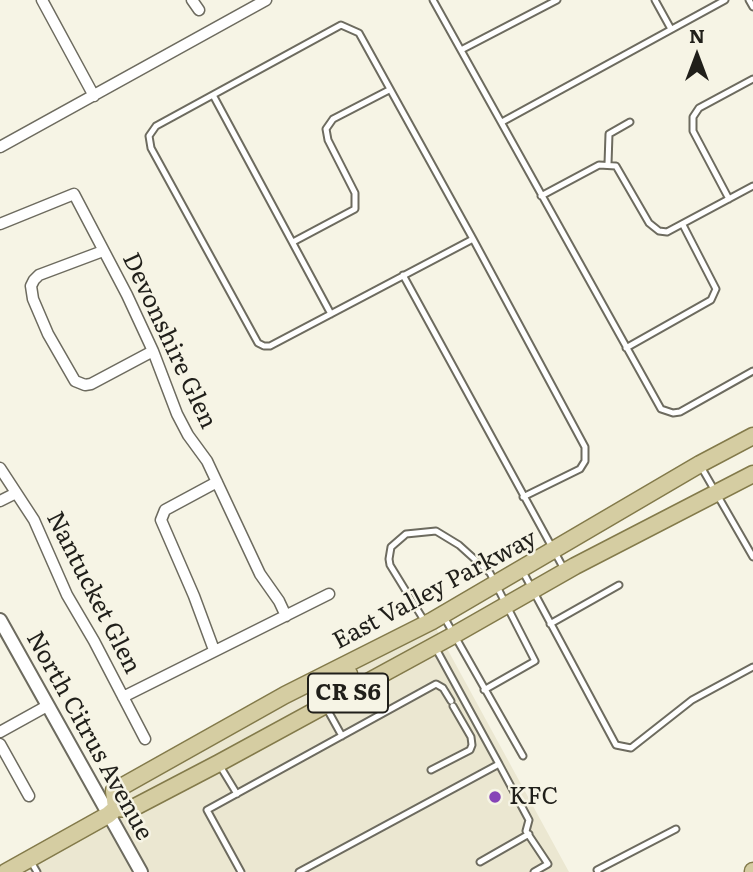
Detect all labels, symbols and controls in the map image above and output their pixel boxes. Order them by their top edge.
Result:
north arrow [662,21,732,91]
text: N [689,21,705,49]
street label: Devonshire Glen [116,249,222,433]
street label: Nantucket Glen [40,507,146,679]
street label: East Valley Parkway [328,524,542,656]
street label: North Citrus Avenue [20,627,158,845]
road number: CR S6 [308,674,388,712]
place label: KFC [509,783,558,811]
marker: KFC [487,789,503,805]

